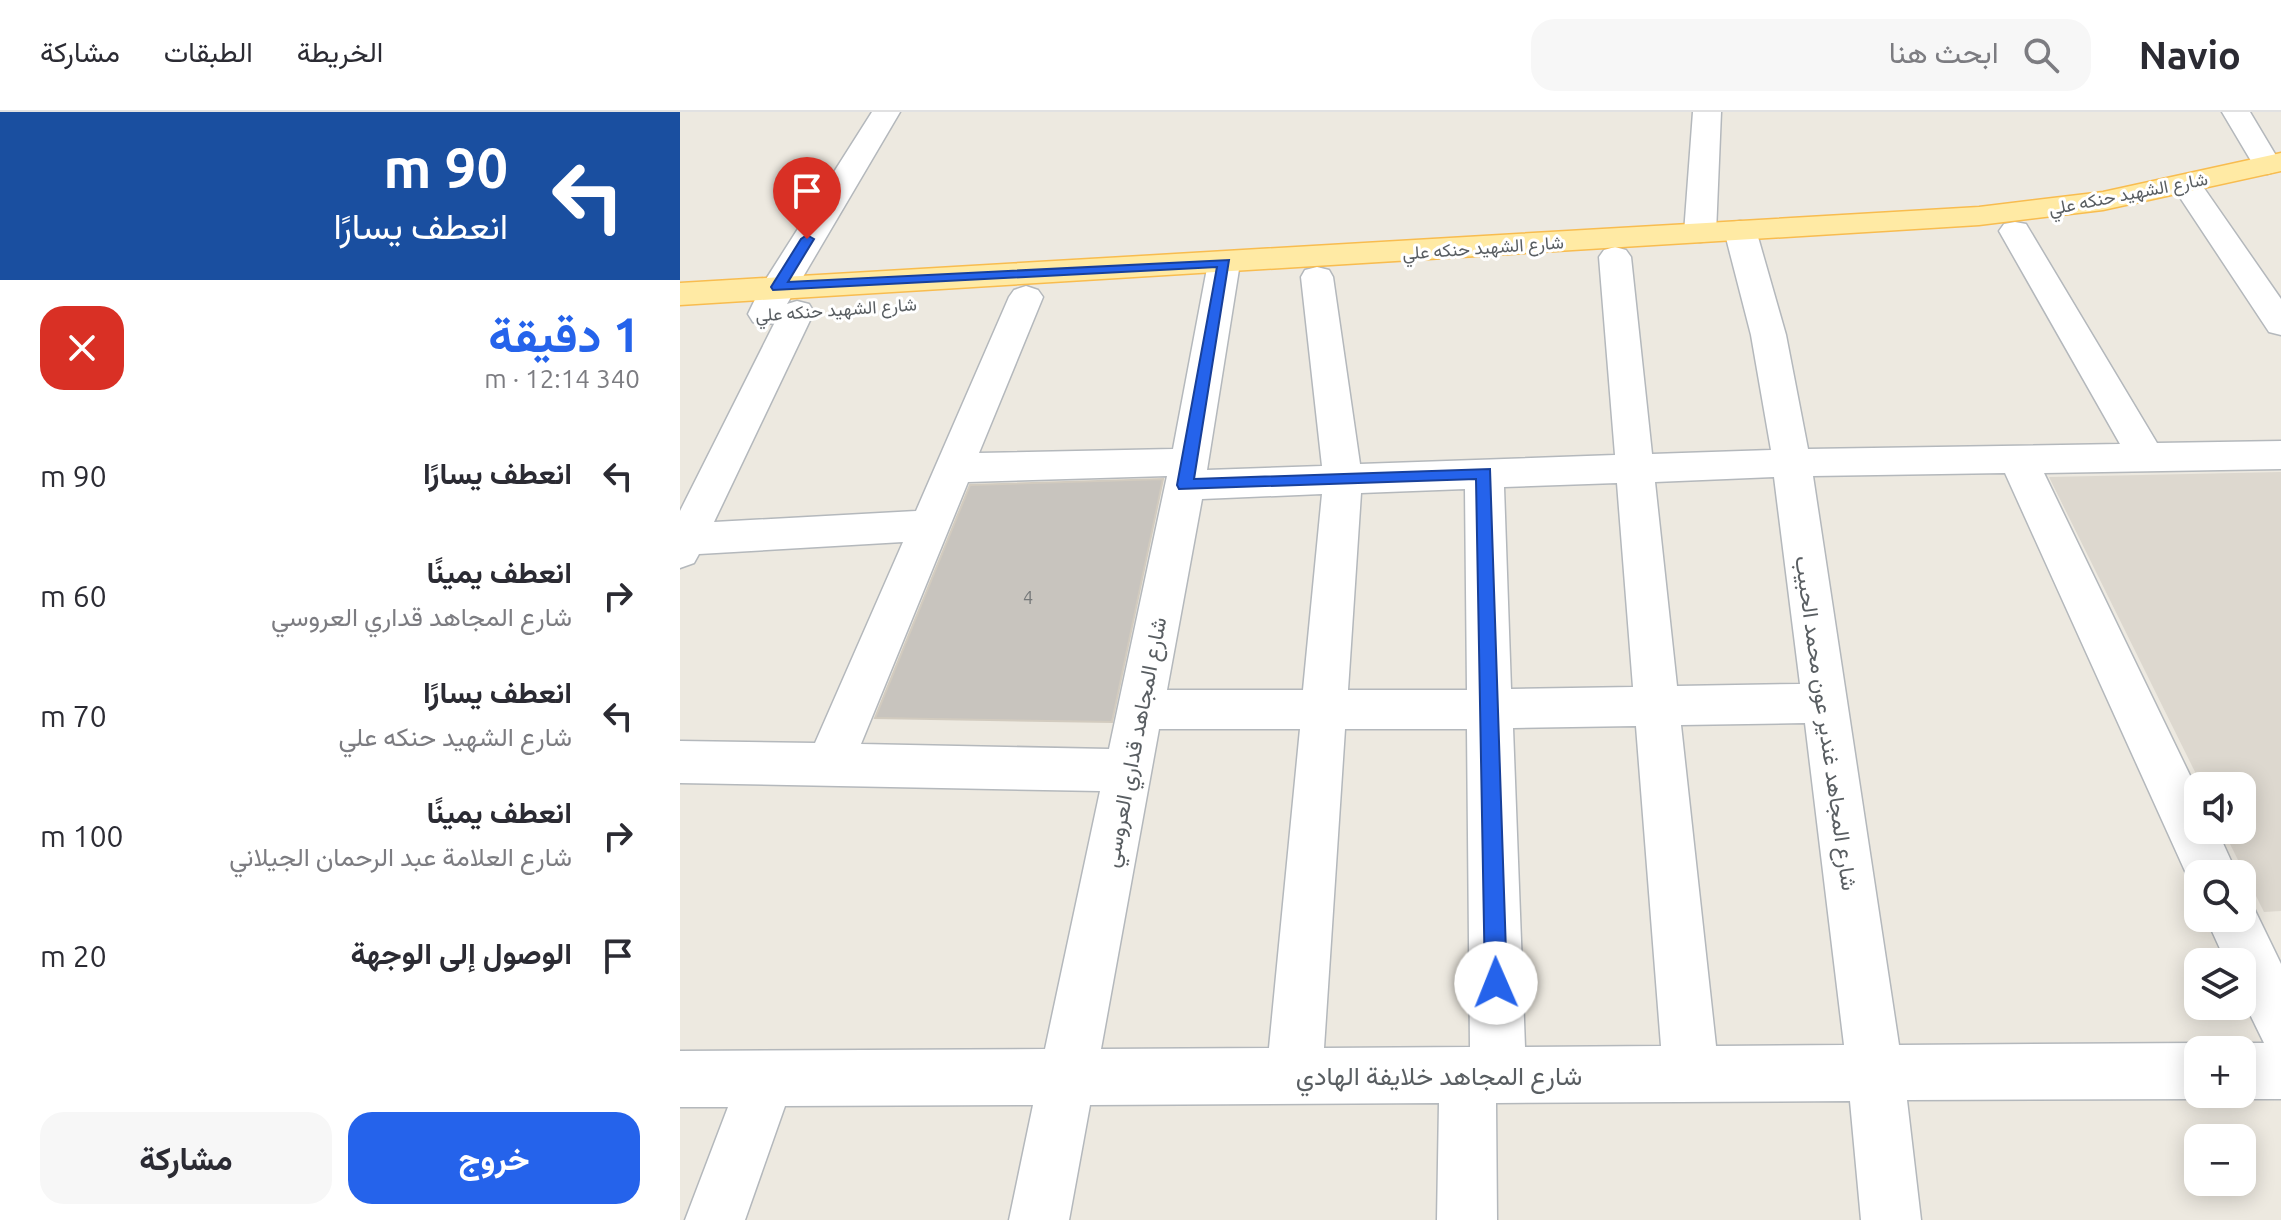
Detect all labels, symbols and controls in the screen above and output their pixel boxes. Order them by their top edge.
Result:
search box [1531,19,2091,91]
icon: search [2019,33,2063,77]
text: Navio [2139,34,2241,76]
text: ابحث هنا [1889,35,1999,69]
text: مشاركة [40,36,120,67]
text: الطبقات [164,36,253,67]
text: الخريطة [297,36,383,67]
text: 90 m [383,136,508,199]
icon: left [536,144,640,248]
pin [773,157,841,239]
street label: شارع الشهيد حنكه علي [2047,168,2210,224]
icon: arrive [785,169,829,213]
text: انعطف يسارًا [334,205,508,246]
street label: شارع الشهيد حنكه علي [1402,231,1565,269]
street label: شارع الشهيد حنكه علي [755,293,918,331]
button: close [40,306,124,390]
text: 1 دقيقة [488,307,640,361]
text: 340 m · 12:14 [484,364,640,393]
icon: left [596,454,640,498]
text: انعطف يسارًا [423,456,572,490]
text: 90 m [40,459,107,493]
street label: شارع المجاهد غندير عون محمد الحبيب [1788,554,1863,892]
text: انعطف يمينًا [427,555,572,589]
icon: right [596,574,640,618]
text: 60 m [40,579,107,613]
house number: 4 [1023,587,1033,607]
text: شارع المجاهد قداري العروسي [271,602,572,631]
street label: شارع المجاهد قداري العروسي [1097,615,1177,871]
text: انعطف يسارًا [423,675,572,709]
icon: left [596,694,640,738]
text: 70 m [40,699,107,733]
text: شارع الشهيد حنكه علي [339,722,572,751]
map controls [2184,772,2256,1196]
button: sound [2184,772,2256,844]
text: انعطف يمينًا [427,795,572,829]
icon: right [596,814,640,858]
text: 100 m [40,819,124,853]
text: شارع العلامة عبد الرحمان الجيلاني [229,842,572,871]
button: search [2184,860,2256,932]
icon: arrive [596,934,640,978]
text: الوصول إلى الوجهة [350,936,572,970]
text: 20 m [40,939,107,973]
position arrow [1454,941,1538,1025]
button: layers [2184,948,2256,1020]
button: + [2184,1036,2256,1108]
street label: شارع المجاهد خلايفة الهادي [1296,1061,1582,1097]
button: مشاركة [40,1112,332,1204]
button: خروج [348,1112,640,1204]
button: − [2184,1124,2256,1196]

